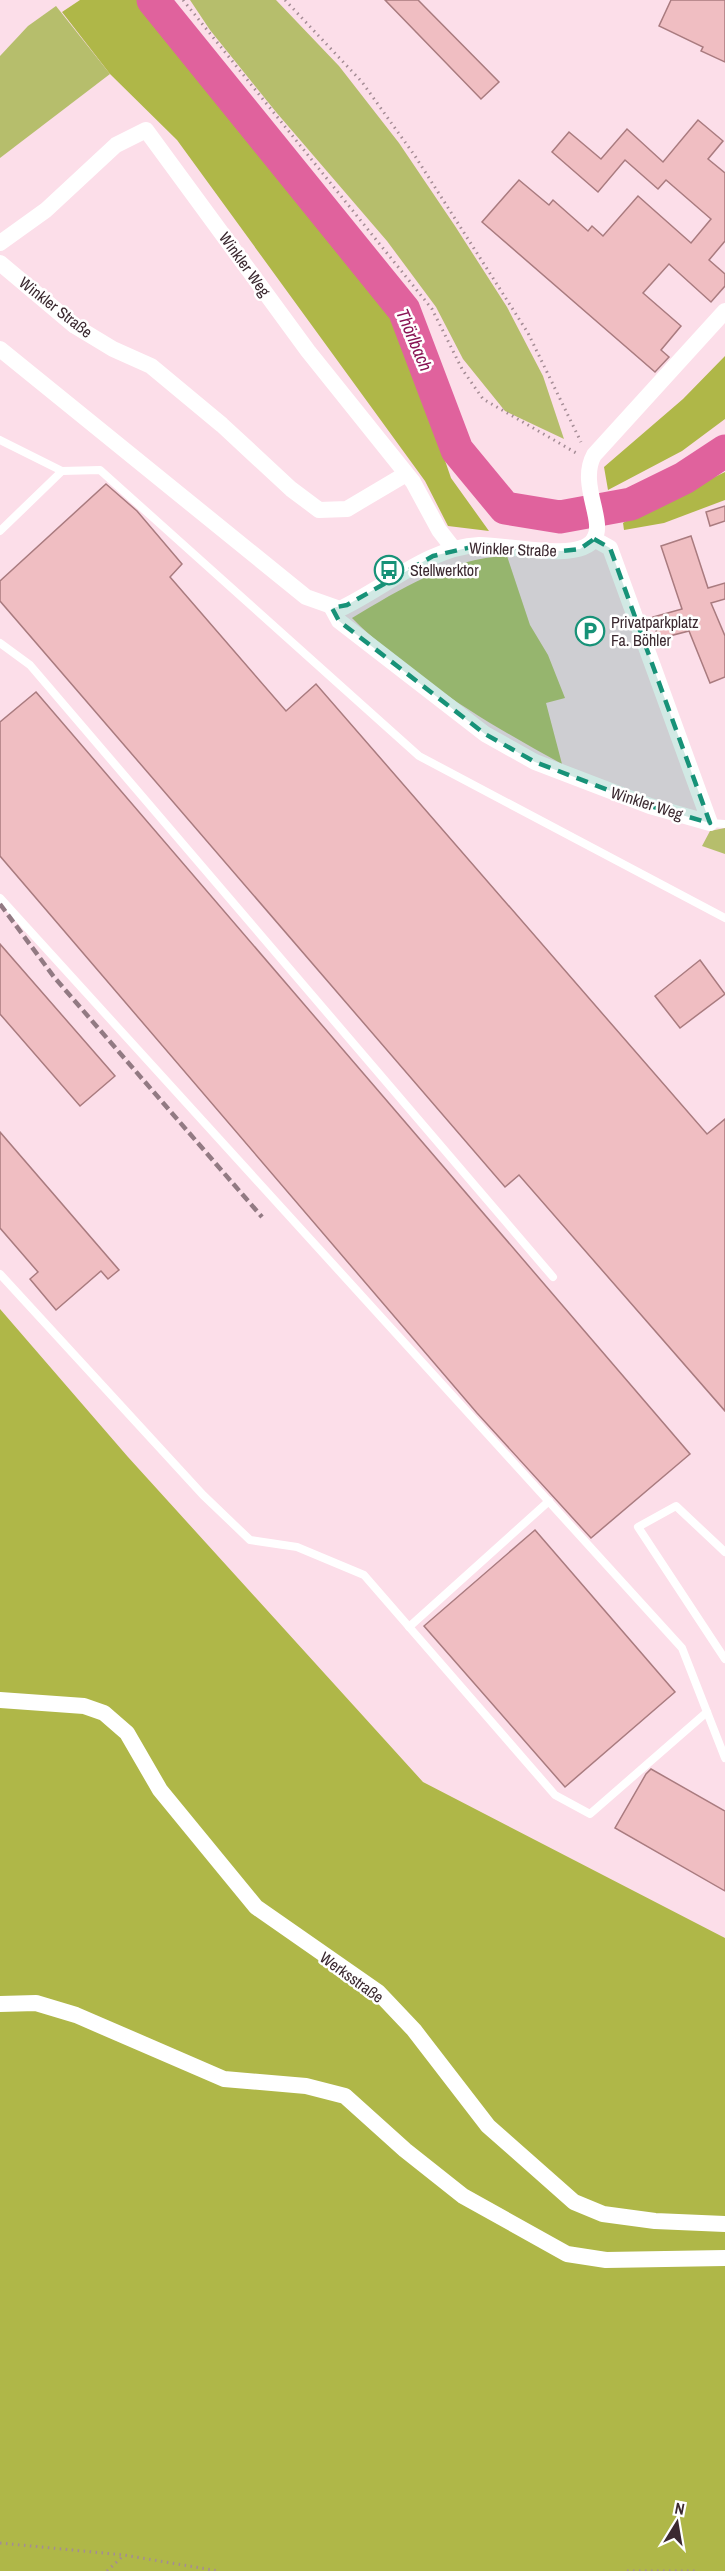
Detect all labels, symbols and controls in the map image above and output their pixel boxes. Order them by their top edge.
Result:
street label: Winkler Weg [214,227,276,301]
street label: Winkler Straße [15,271,97,343]
water label: Thörlbach [390,305,439,375]
street label: Winkler Straße [469,536,557,562]
bus stop icon: Stellwerktor [373,554,405,586]
place label: Stellwerktor [410,559,479,581]
place label: Privatparkplatz Fa. Böhler [611,611,699,651]
parking icon: Privatparkplatz Fa. Böhler [574,615,606,647]
street label: Winkler Weg [608,781,687,825]
street label: Werksstraße [316,1946,388,2008]
north arrow [647,2493,707,2553]
text: N [673,2497,687,2520]

